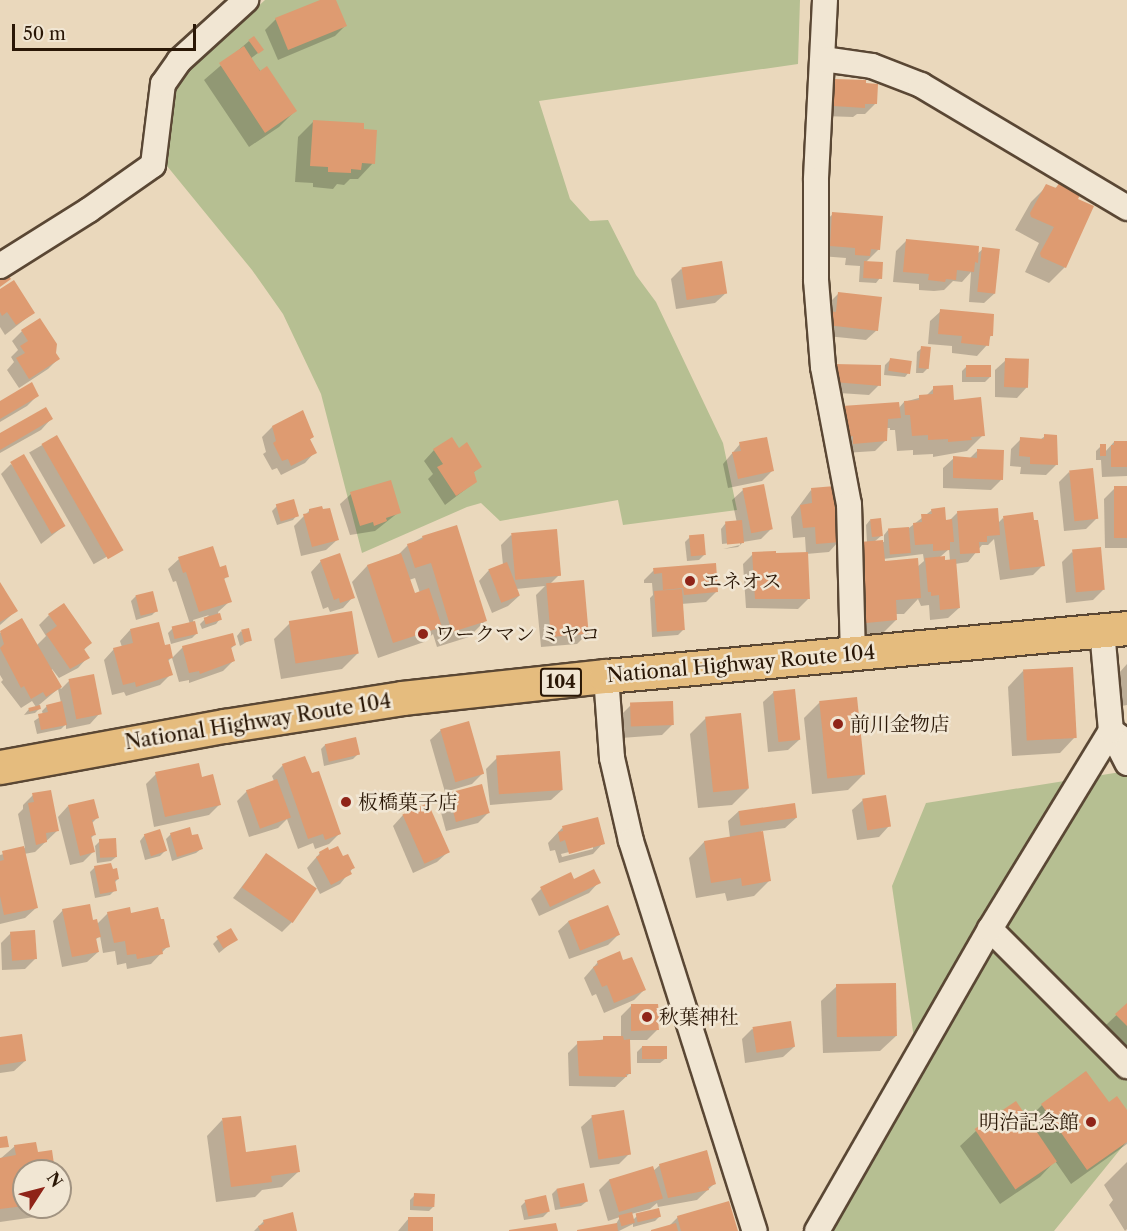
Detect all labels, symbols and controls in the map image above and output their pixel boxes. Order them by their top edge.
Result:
scale bar [15,12,200,50]
text: 50 m [23,23,66,45]
place label: エネオス [702,569,782,593]
marker: エネオス [683,574,697,588]
place label: ワークマン ミヤコ [435,622,600,646]
marker: ワークマン ミヤコ [416,627,430,641]
street label: National Highway Route 104 [606,640,876,688]
road number: 104 [538,667,584,697]
street label: National Highway Route 104 [123,689,393,755]
place label: 前川金物店 [850,712,950,736]
marker: 前川金物店 [831,717,845,731]
place label: 板橋菓子店 [358,790,458,814]
marker: 板橋菓子店 [339,795,353,809]
place label: 秋葉神社 [659,1005,739,1029]
marker: 秋葉神社 [640,1010,654,1024]
place label: 明治記念館 [979,1110,1079,1134]
marker: 明治記念館 [1084,1115,1098,1129]
north arrow [12,1159,72,1219]
text: N [43,1168,67,1191]

